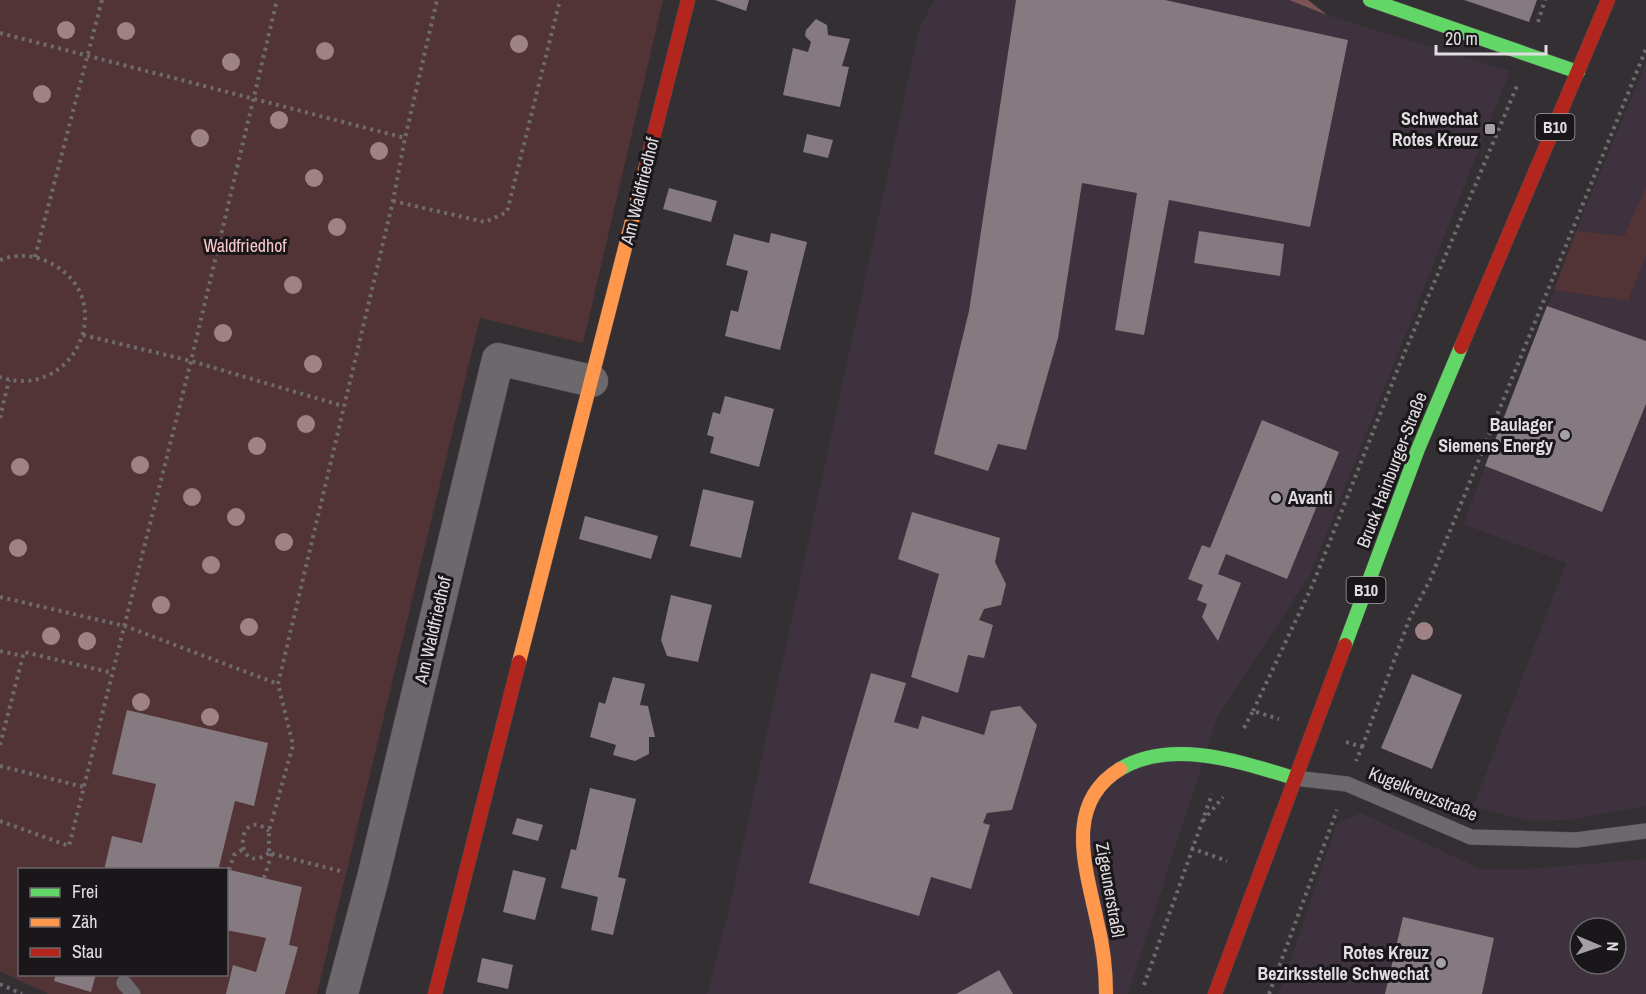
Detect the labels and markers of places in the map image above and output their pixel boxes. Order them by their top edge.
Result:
place label: Schwechat Rotes Kreuz [1392,106,1479,152]
marker: Schwechat Rotes Kreuz [1483,122,1497,136]
place label: Baulager Siemens Energy [1438,412,1554,458]
marker: Baulager Siemens Energy [1558,428,1572,442]
place label: Avanti [1288,485,1333,510]
marker: Avanti [1269,491,1283,505]
place label: Rotes Kreuz Bezirksstelle Schwechat [1258,940,1430,986]
marker: Rotes Kreuz Bezirksstelle Schwechat [1434,956,1448,970]

